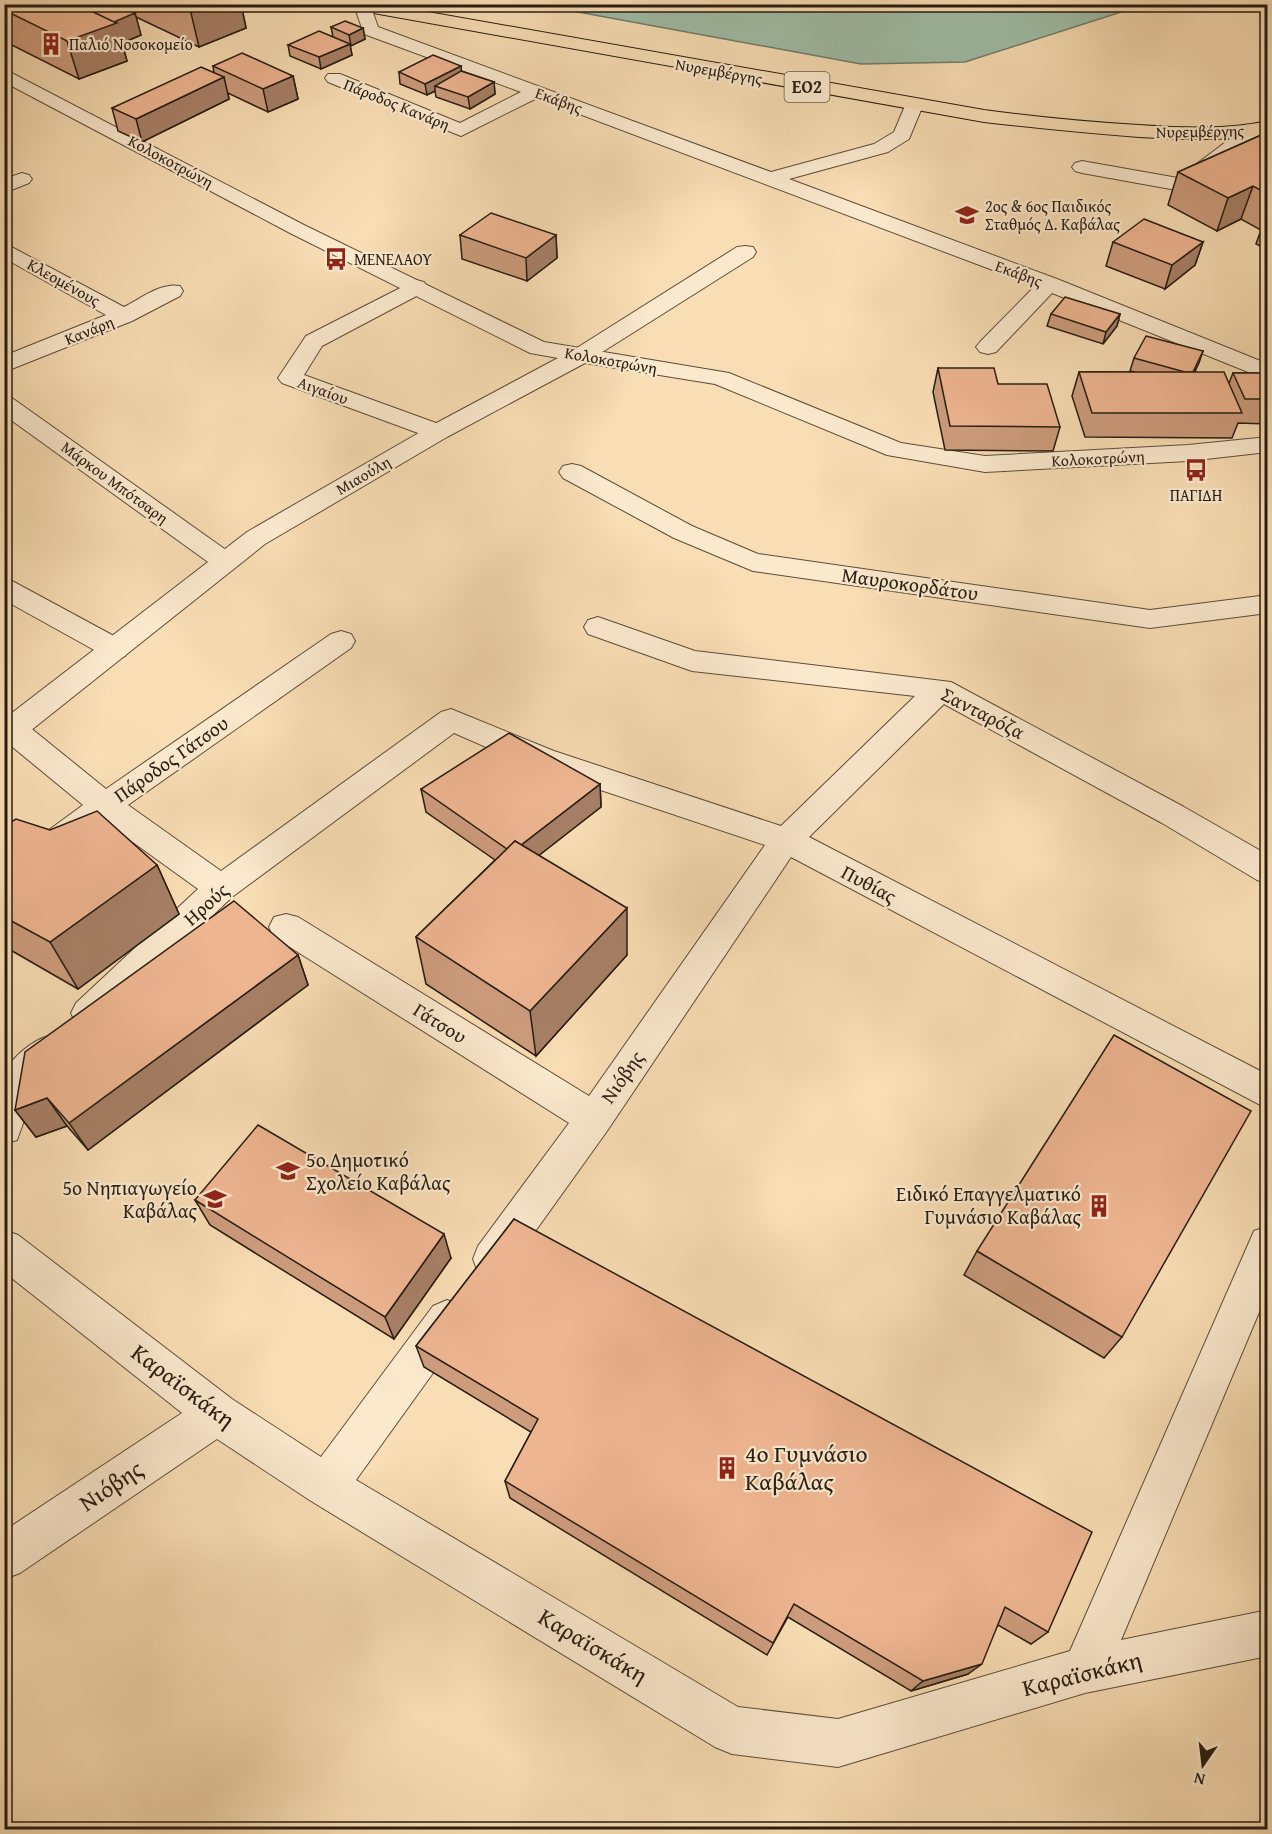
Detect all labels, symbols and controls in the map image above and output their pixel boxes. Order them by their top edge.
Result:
building icon: Παλιό Νοσοκομείο [38,31,64,57]
place label: Παλιό Νοσοκομείο [69,32,193,56]
street label: Νυρεμβέργης [673,52,765,91]
street label: Πάροδος Κανάρη [340,72,454,136]
road number: ΕΟ2 [784,72,830,102]
street label: Εκάβης [532,80,586,120]
street label: Νυρεμβέργης [1156,118,1245,144]
street label: Κολοκοτρώνη [124,128,218,194]
place label: 2ος & 6ος Παιδικός Σταθμός Δ. Καβάλας [985,194,1120,236]
school or university icon: 2ος & 6ος Παιδικός Σταθμός Δ. Καβάλας [954,202,980,228]
bus stop icon: ΜΕΝΕΛΑΟΥ [323,246,349,272]
place label: ΜΕΝΕΛΑΟΥ [354,247,432,271]
street label: Κλεομένους [23,252,105,312]
street label: Εκάβης [992,253,1046,293]
street label: Κανάρη [61,309,117,351]
street label: Κολοκοτρώνη [563,340,659,380]
street label: Αιγαίου [294,370,352,410]
street label: Μάρκου Μπότσαρη [56,435,174,529]
street label: Κολοκοτρώνη [1051,444,1145,472]
street label: Μιαούλη [331,450,395,500]
bus stop icon: ΠΑΓΙΔΗ [1183,457,1209,483]
place label: ΠΑΓΙΔΗ [1170,483,1223,507]
street label: Μαυροκορδάτου [840,560,980,607]
street label: Σανταρόζα [937,679,1030,746]
street label: Πάροδος Γάτσου [107,708,234,809]
street label: Πυθίας [837,857,902,910]
street label: Ηρούς [177,875,235,932]
street label: Γάτσου [408,995,473,1050]
street label: Νιόβης [593,1044,651,1109]
place label: 5ο Δημοτικό Σχολείο Καβάλας [306,1145,451,1197]
school or university icon: 5ο Δημοτικό Σχολείο Καβάλας [275,1158,301,1184]
place label: 5ο Νηπιαγωγείο Καβάλας [62,1173,198,1225]
place label: Ειδικό Επαγγελματικό Γυμνάσιο Καβάλας [896,1179,1082,1231]
school or university icon: 5ο Νηπιαγωγείο Καβάλας [202,1186,228,1212]
building icon: Ειδικό Επαγγελματικό Γυμνάσιο Καβάλας [1086,1193,1112,1219]
street label: Καραϊσκάκη [124,1335,243,1436]
place label: 4ο Γυμνάσιο Καβάλας [745,1436,868,1499]
street label: Νιόβης [72,1451,150,1520]
building icon: 4ο Γυμνάσιο Καβάλας [714,1455,740,1481]
street label: Καραϊσκάκη [532,1599,655,1692]
street label: Καραϊσκάκη [1018,1642,1145,1705]
north arrow [1173,1735,1233,1795]
text: N [1191,1767,1207,1792]

